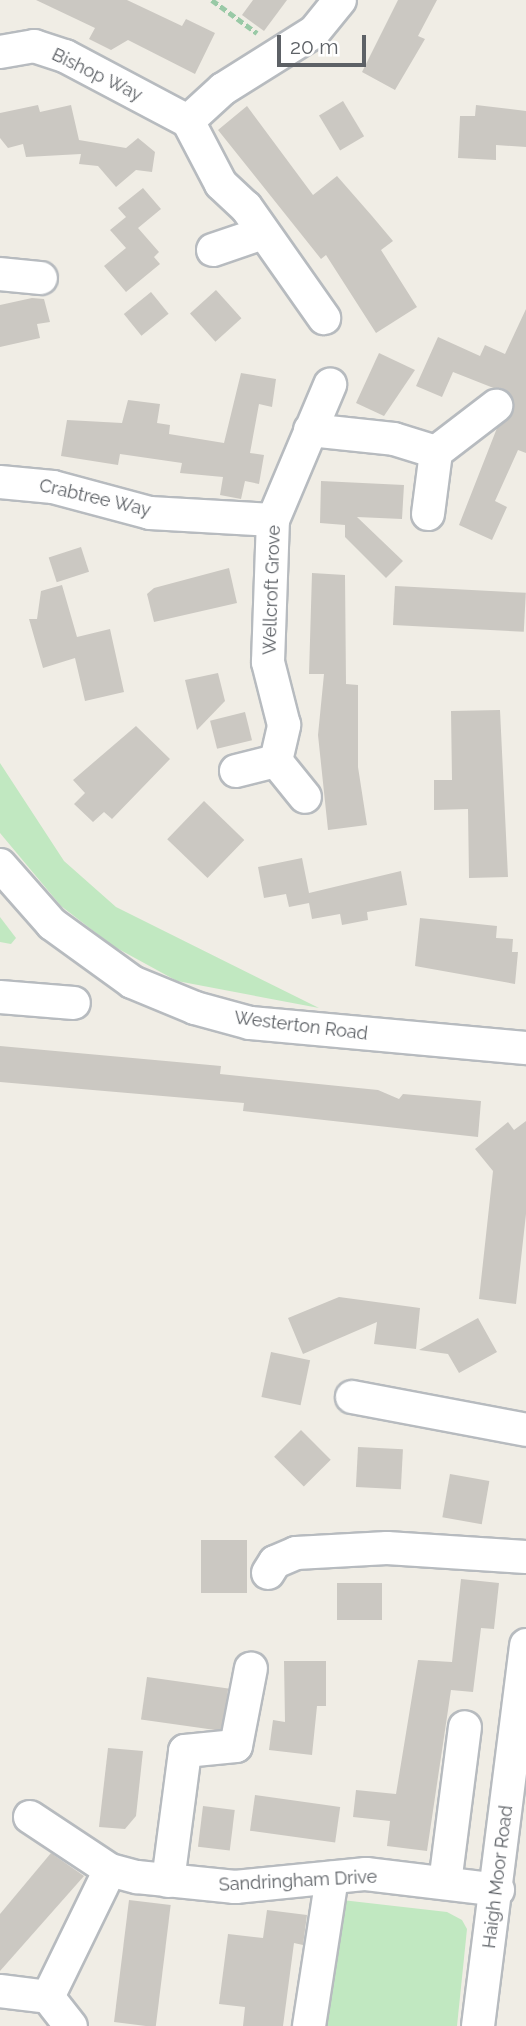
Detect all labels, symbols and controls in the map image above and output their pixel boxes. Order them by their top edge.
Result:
scale bar [281,21,370,65]
text: 20 m [290,34,338,59]
street label: Bishop Way [48,44,146,106]
street label: Crabtree Way [37,475,153,521]
street label: Wellcroft Grove [259,525,285,655]
street label: Westerton Road [233,1007,369,1045]
street label: Haigh Moor Road [478,1804,518,1950]
street label: Sandringham Drive [218,1866,378,1896]

